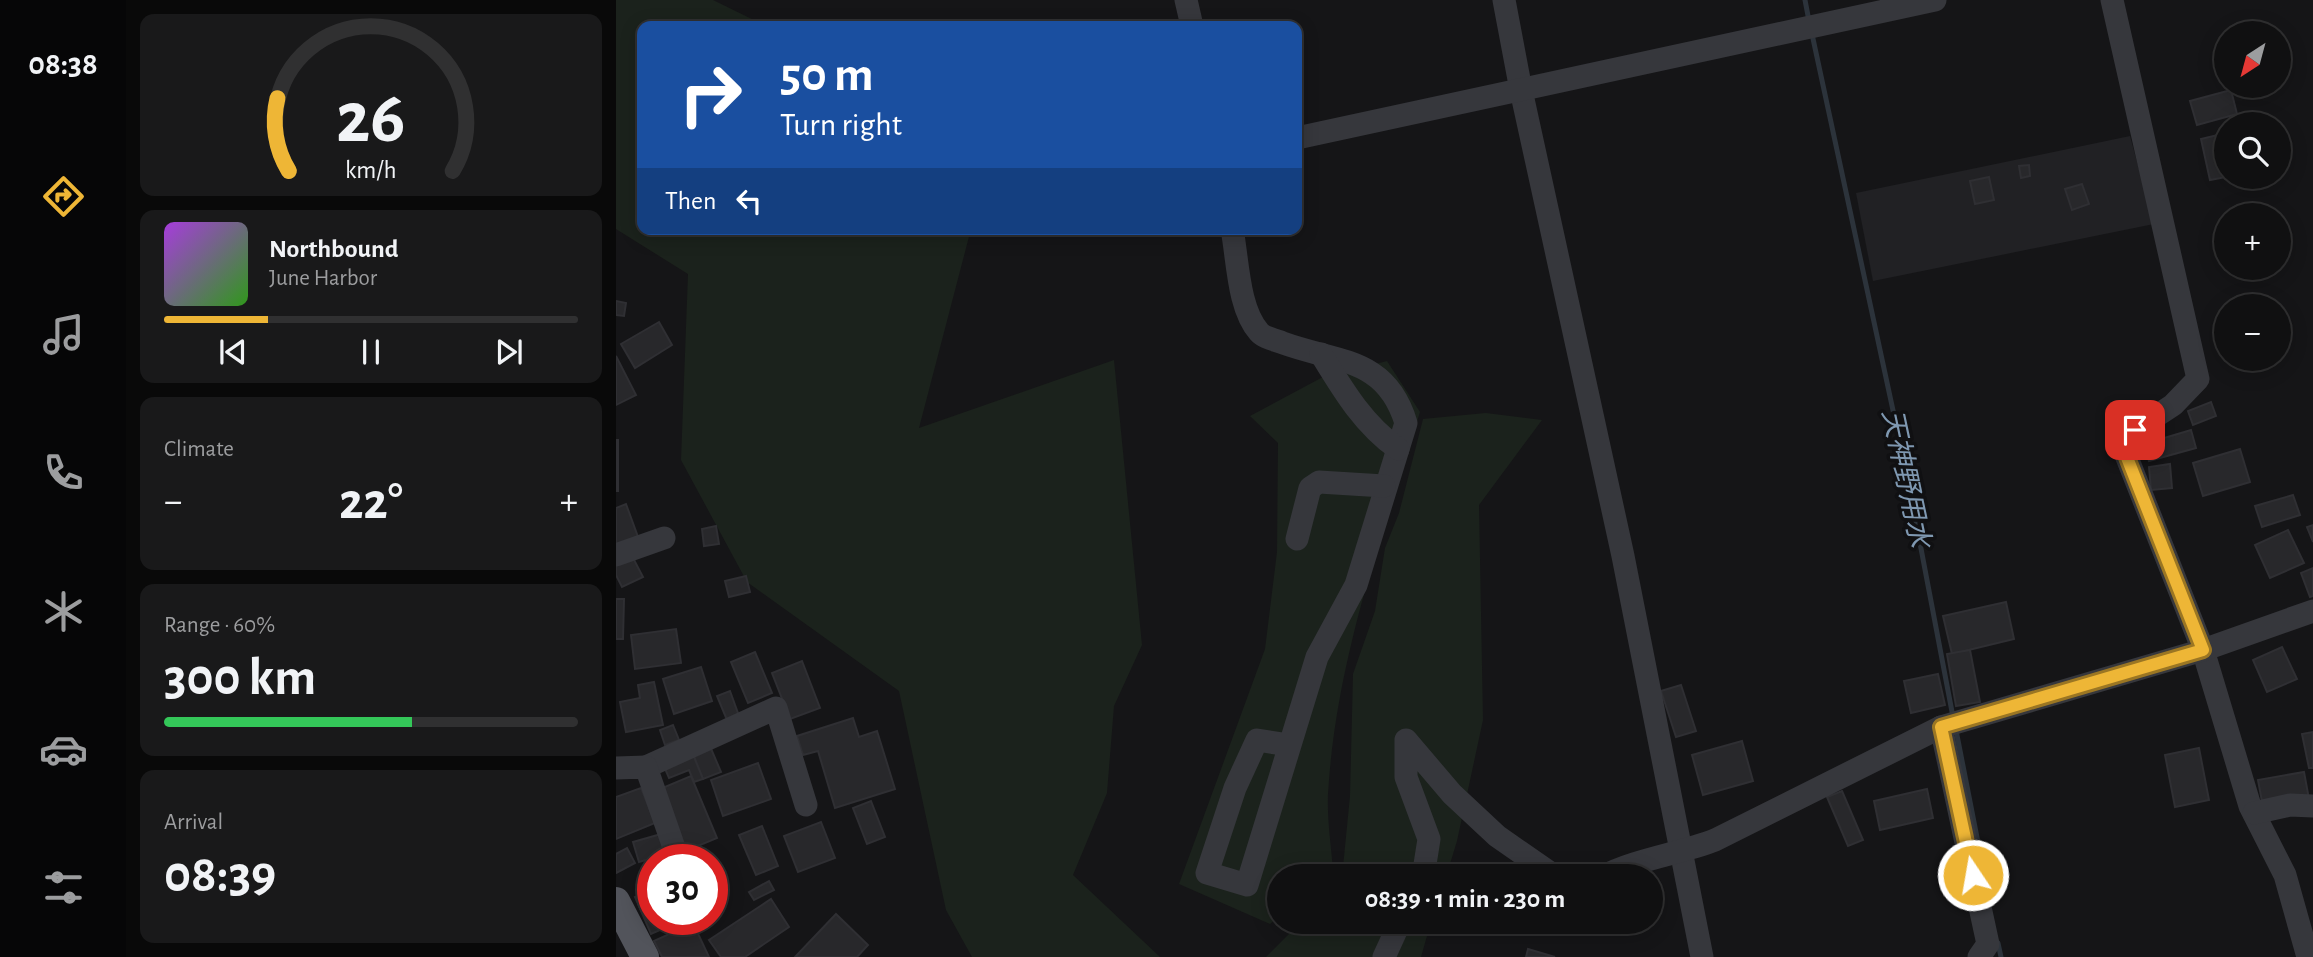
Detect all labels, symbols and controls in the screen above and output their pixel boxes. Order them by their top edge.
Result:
north arrow [2214,21,2291,98]
map controls [2214,21,2291,371]
text: 08:38 [28,48,98,80]
icon: right [665,49,756,140]
text: 50 m [780,51,874,100]
text: 26 [336,83,406,156]
text: Turn right [780,109,902,141]
button: search [2214,112,2291,189]
text: km/h [345,158,397,183]
icon: directions [39,172,88,221]
icon: left [730,182,768,220]
text: Then [665,188,716,214]
button: + [2214,203,2291,280]
text: Northbound [269,236,398,262]
text: June Harbor [269,267,377,290]
button: − [2214,294,2291,371]
icon: music [39,310,88,359]
icon: previous [214,333,252,371]
icon: pause [352,333,390,371]
icon: next [490,333,528,371]
pin [2105,400,2165,460]
water label: 天神野用水 [1877,407,1936,553]
icon: arrive [2116,411,2154,449]
text: Climate [164,438,234,461]
icon: phone [39,448,88,497]
text: 22° [339,476,403,528]
text: − [164,483,182,521]
text: + [560,483,578,521]
icon: climate [39,587,88,636]
text: Range · 60% [164,614,275,637]
text: 300 km [164,652,316,704]
icon: car [39,725,88,774]
text: Arrival [164,811,223,834]
position arrow [1936,838,2010,912]
speed limit sign: 30 [637,844,728,935]
text: 08:39 [164,849,276,901]
icon: filters [39,863,88,912]
text: 08:39 · 1 min · 230 m [1365,886,1565,912]

